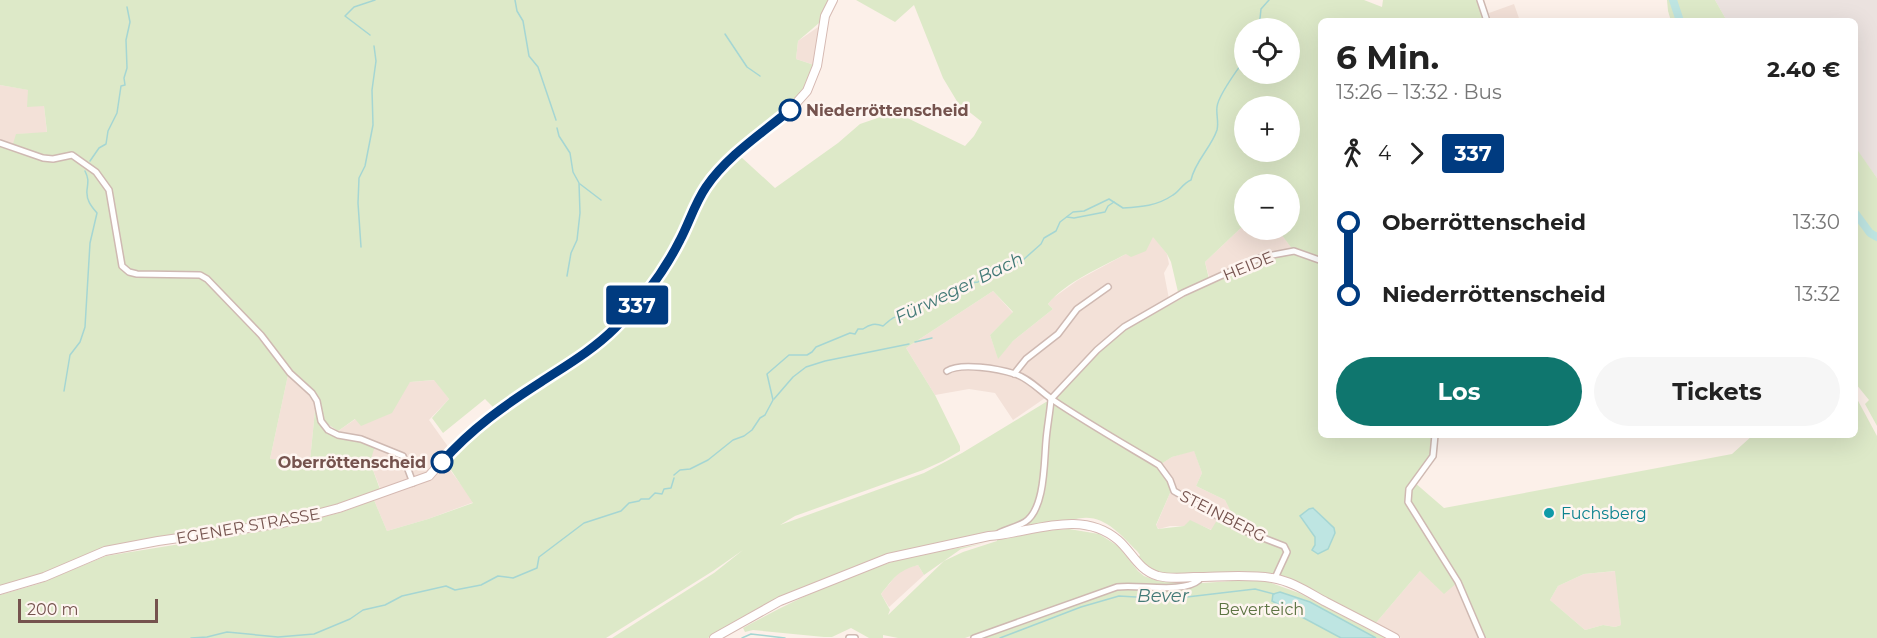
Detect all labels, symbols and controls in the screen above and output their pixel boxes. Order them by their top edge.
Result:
map controls [1234,18,1300,240]
button: locate [1234,18,1300,84]
text: 6 Min. [1336,37,1439,77]
text: 2.40 € [1767,56,1840,83]
text: 13:26 – 13:32 · Bus [1336,80,1502,104]
button: + [1234,96,1300,162]
marker: Niederröttenscheid [779,99,801,121]
place label: Niederröttenscheid [806,101,969,120]
icon: walk [1336,137,1369,170]
icon: forward [1400,137,1433,170]
text: 4 [1378,141,1391,165]
text: 337 [1454,141,1492,166]
button: − [1234,174,1300,240]
text: Oberröttenscheid [1382,209,1586,236]
text: 13:30 [1793,210,1840,234]
water label: Fürweger Bach [891,247,1027,329]
street label: HEIDE [1220,247,1276,285]
text: Niederröttenscheid [1382,281,1606,308]
text: 13:32 [1795,282,1840,306]
line badge: 337 [602,286,672,324]
text: 337 [618,293,656,318]
button: Los [1336,357,1582,426]
button: Tickets [1594,357,1840,426]
marker: Oberröttenscheid [431,451,453,473]
place label: Oberröttenscheid [278,453,426,472]
street label: STEINBERG [1177,486,1269,546]
street label: EGENER STRASSE [175,504,321,548]
place label: Fuchsberg [1561,504,1647,523]
marker: Fuchsberg [1542,506,1556,520]
water label: Bever [1137,585,1190,607]
scale bar [18,596,158,624]
text: 200 m [27,600,78,619]
park label: Beverteich [1218,600,1304,619]

